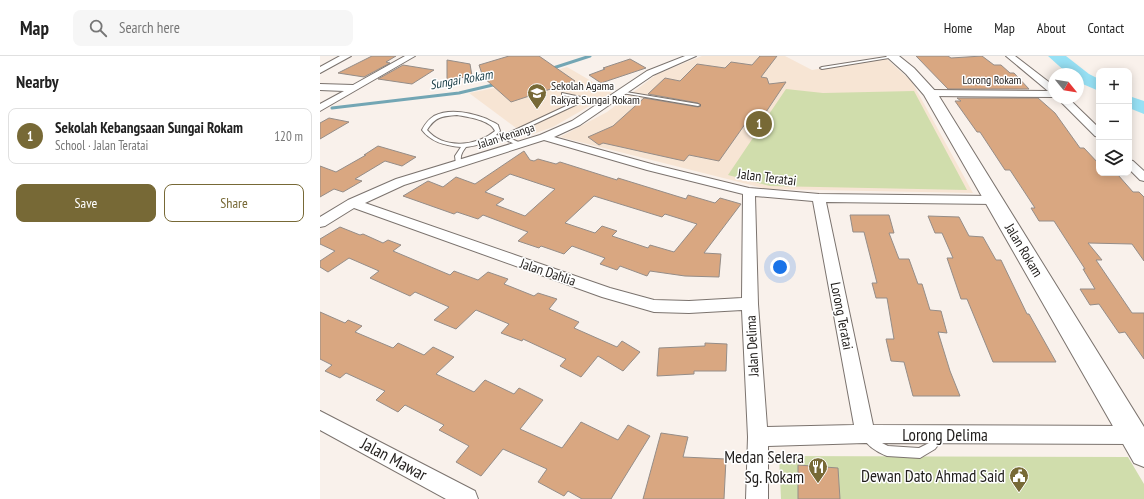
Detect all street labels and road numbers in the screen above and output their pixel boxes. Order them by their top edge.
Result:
street label: Lorong Rokam [963,72,1022,87]
street label: Jalan Kenanga [475,119,536,152]
street label: Jalan Teratai [736,164,797,190]
street label: Jalan Rokam [1000,219,1047,280]
street label: Jalan Dahlia [517,254,578,290]
street label: Lorong Teratai [827,281,857,351]
street label: Jalan Delima [741,315,763,378]
street label: Lorong Delima [902,424,988,446]
street label: Jalan Mawar [356,432,431,486]

